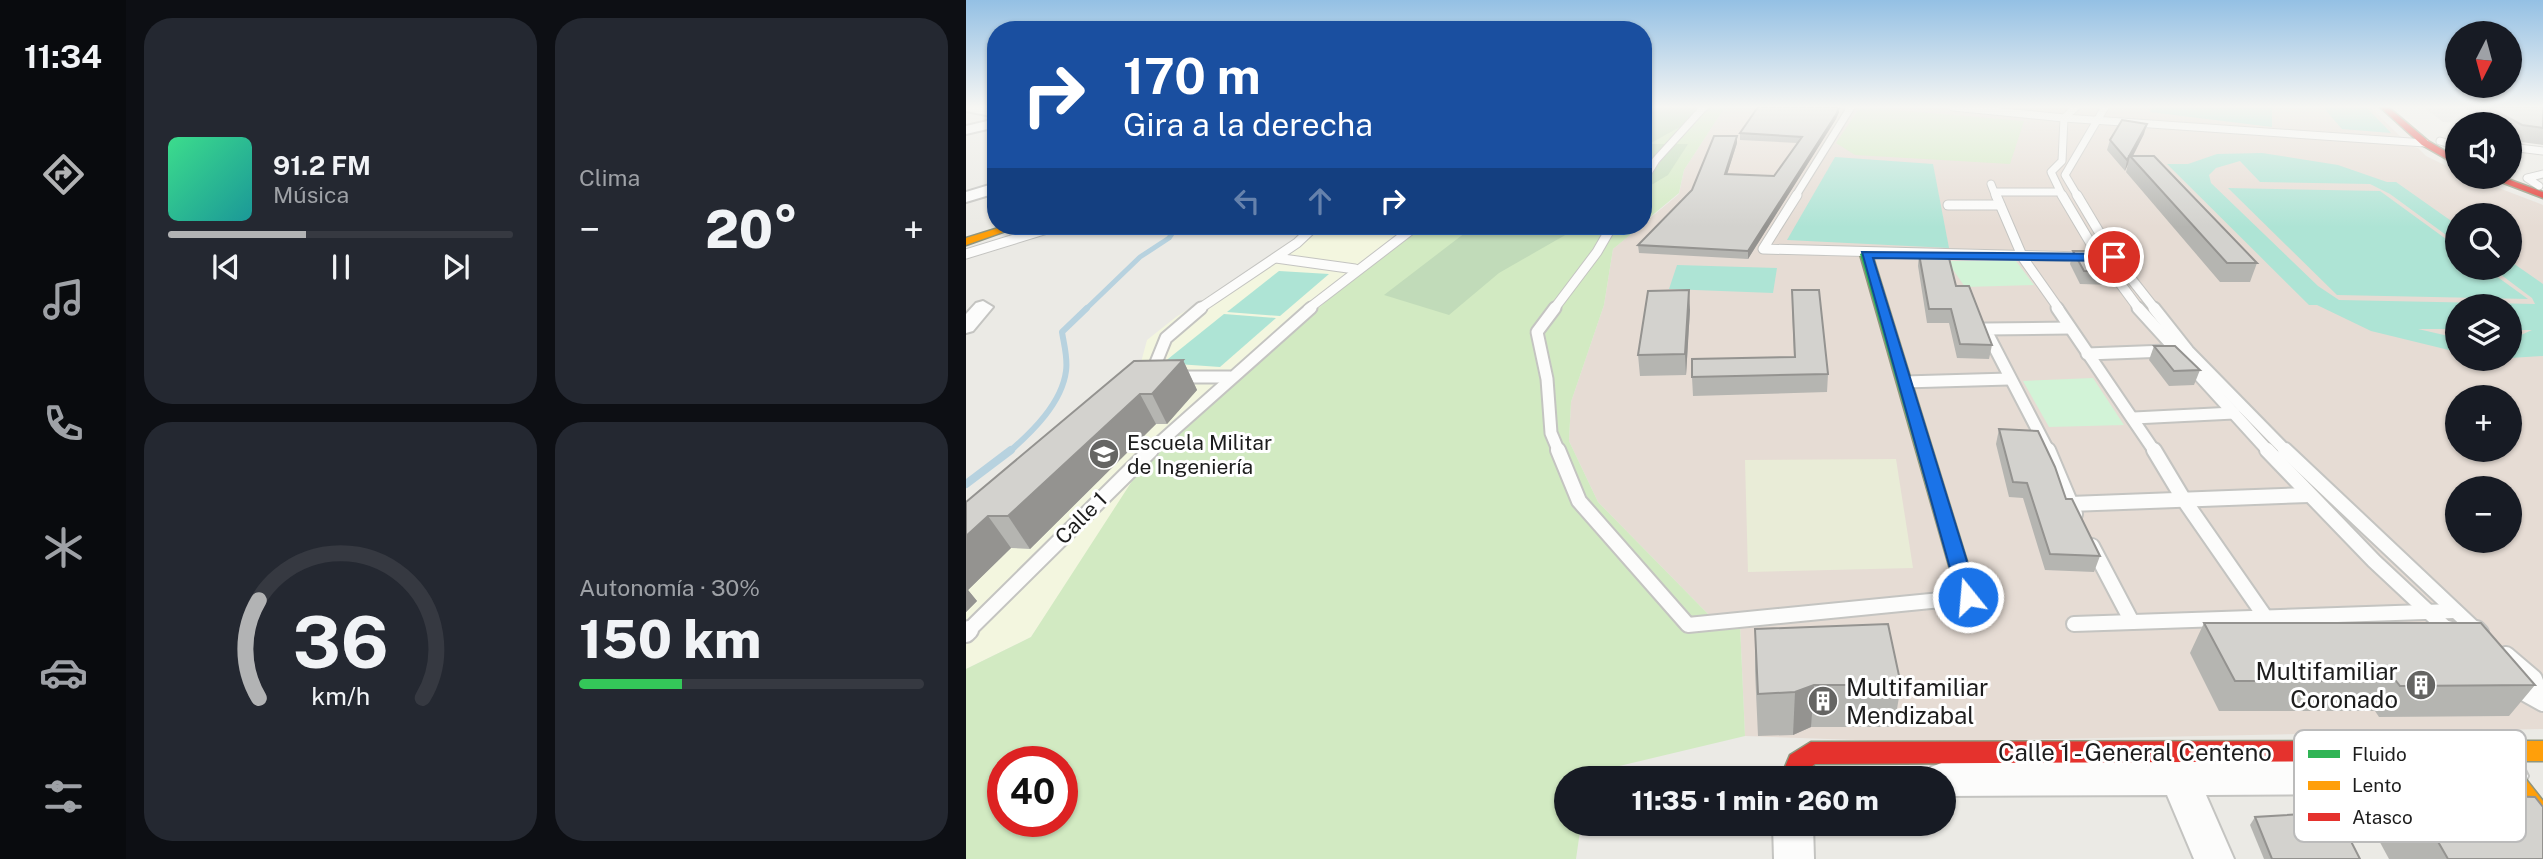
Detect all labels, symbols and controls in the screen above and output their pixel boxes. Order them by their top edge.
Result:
north arrow [2445,21,2522,98]
map controls [2445,21,2522,553]
text: 11:34 [24,38,102,75]
text: 170 m [1123,47,1261,105]
icon: right [1008,49,1099,140]
text: Gira a la derecha [1123,106,1373,143]
button: sound [2445,112,2522,189]
icon: directions [39,150,88,199]
text: 91.2 FM [273,150,371,181]
text: Clima [579,164,640,191]
text: Música [273,181,349,208]
icon: left [1228,182,1266,220]
icon: ahead [1301,182,1339,220]
icon: right [1374,182,1412,220]
text: 20° [705,199,798,260]
button: search [2445,203,2522,280]
text: − [579,207,600,252]
text: + [903,207,924,252]
pin [2084,227,2144,287]
icon: arrive [2095,238,2133,276]
icon: previous [207,248,245,286]
icon: pause [322,248,360,286]
icon: next [437,248,475,286]
icon: music [39,275,88,324]
button: layers [2445,294,2522,371]
button: + [2445,385,2522,462]
icon: phone [39,399,88,448]
place label: Escuela Militar de Ingeniería [1127,430,1272,479]
school or university icon: Escuela Militar de Ingeniería [1087,437,1121,471]
button: − [2445,476,2522,553]
street label: Calle 1 [1050,487,1112,549]
icon: climate [39,523,88,572]
position arrow [1931,560,2005,634]
text: Autonomía · 30% [579,574,760,601]
text: 36 [292,599,389,684]
text: 150 km [579,609,761,670]
icon: car [39,648,88,697]
place label: Multifamiliar Coronado [2256,657,2398,713]
building icon: Multifamiliar Coronado [2404,668,2438,702]
place label: Multifamiliar Mendizabal [1846,673,1988,729]
text: km/h [311,680,370,710]
building icon: Multifamiliar Mendizabal [1806,684,1840,718]
legend [2294,730,2526,842]
street label: Calle 1 - General Centeno [1998,738,2272,766]
text: Fluido [2352,743,2407,765]
speed limit sign: 40 [987,746,1078,837]
icon: filters [39,772,88,821]
text: Lento [2352,774,2402,796]
text: 11:35 · 1 min · 260 m [1631,785,1879,816]
text: Atasco [2352,806,2413,828]

